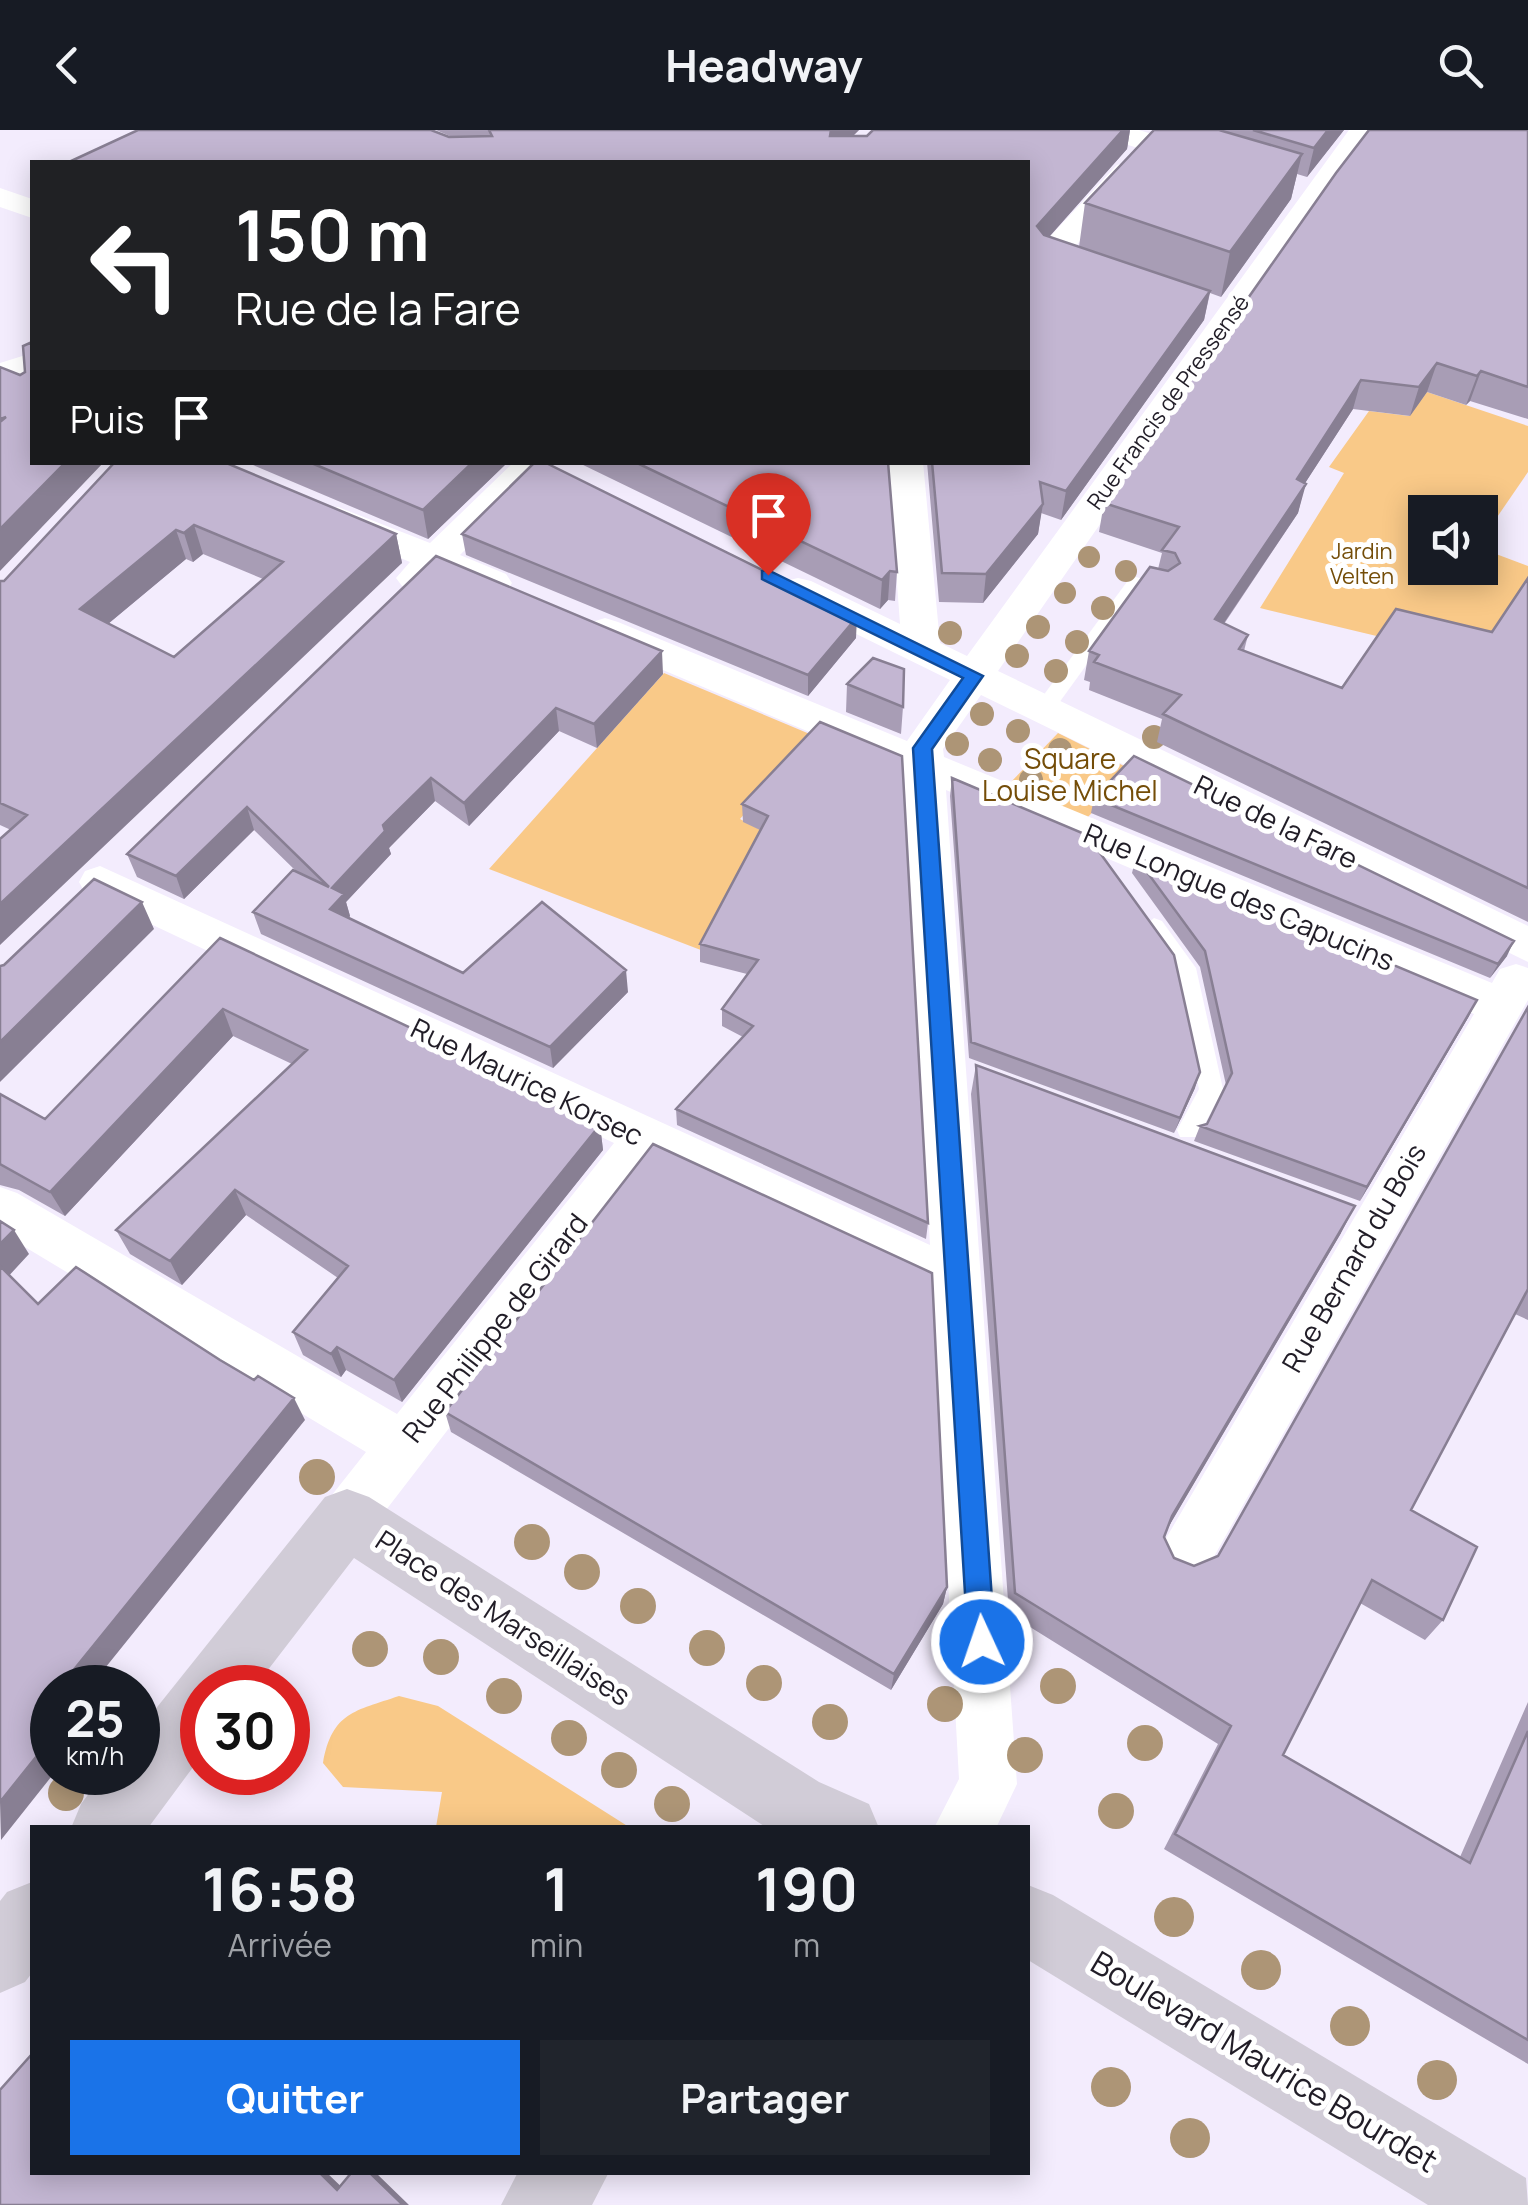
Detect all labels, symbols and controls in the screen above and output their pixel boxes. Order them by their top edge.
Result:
text: Headway [665,34,863,96]
icon: back [40,38,95,93]
icon: search [1433,38,1488,93]
text: 150 m [235,186,430,282]
icon: left [70,200,200,330]
text: Rue de la Fare [235,277,521,339]
street label: Rue Francis de Pressensé [1080,289,1256,515]
icon: arrive [164,390,219,445]
text: Puis [70,392,144,444]
pin [726,473,811,576]
icon: arrive [741,488,796,543]
map controls [1408,495,1498,585]
button: sound [1408,495,1498,585]
park label: Jardin Velten [1330,536,1394,591]
park label: Square Louise Michel [982,739,1158,809]
street label: Rue de la Fare [1188,765,1365,877]
street label: Rue Longue des Capucins [1078,813,1401,979]
street label: Rue Maurice Korsec [405,1008,650,1154]
street label: Rue Bernard du Bois [1272,1136,1434,1379]
street label: Rue Philippe de Girard [393,1205,596,1450]
street label: Place des Marseillaises [369,1520,638,1714]
position arrow [930,1590,1034,1694]
speed limit sign: 30 [180,1665,310,1795]
text: 25 [65,1684,125,1752]
text: km/h [66,1738,124,1773]
text: 16:58 [202,1847,358,1929]
text: 1 [543,1847,570,1929]
text: 190 [755,1847,858,1929]
text: Arrivée [228,1923,332,1967]
text: min [530,1923,583,1967]
text: m [793,1923,820,1967]
street label: Boulevard Maurice Bourdet [1083,1940,1446,2182]
button: Quitter [70,2040,520,2155]
button: Partager [540,2040,990,2155]

